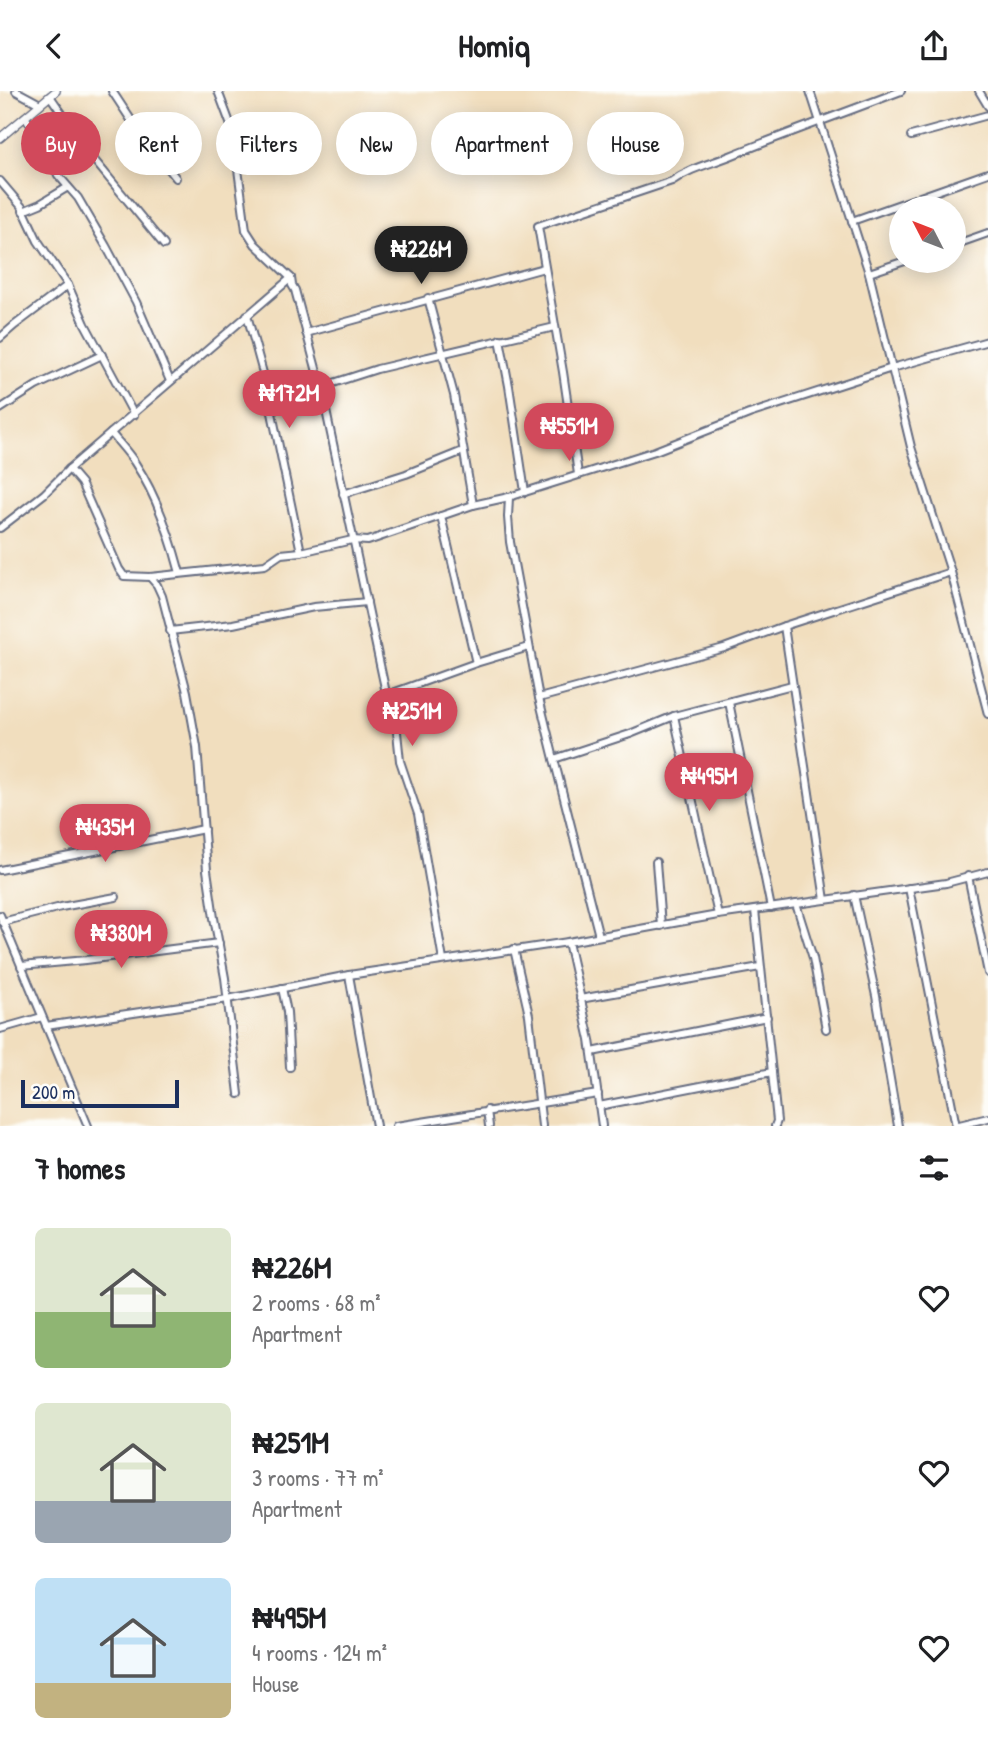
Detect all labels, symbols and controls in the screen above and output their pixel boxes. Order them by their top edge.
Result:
text: Homiq [458,24,530,67]
icon: back [35,27,73,65]
icon: share [915,27,953,65]
chip: Buy [21,112,101,175]
chip: Rent [115,112,202,175]
chip: Filters [216,112,322,175]
chip: New [336,112,417,175]
chip: Apartment [431,112,573,175]
chip: House [587,112,684,175]
north arrow [889,196,966,273]
map controls [889,196,966,273]
pin: ₦226M [372,227,470,286]
text: ₦226M [391,233,452,264]
pin: ₦172M [240,371,338,430]
text: ₦172M [259,377,319,408]
pin: ₦551M [520,403,618,463]
text: ₦551M [540,410,598,441]
pin: ₦251M [363,689,461,748]
text: ₦251M [382,695,442,726]
pin: ₦495M [660,753,758,813]
text: ₦495M [680,760,738,791]
pin: ₦435M [56,805,154,864]
text: ₦435M [76,811,134,842]
pin: ₦380M [72,911,170,970]
text: ₦380M [91,917,151,948]
scale bar [21,1077,178,1109]
text: 200 m [32,1079,75,1105]
text: 7 homes [35,1148,125,1188]
icon: filters [915,1149,953,1187]
text: ₦226M [252,1247,332,1287]
icon: home [91,1256,175,1340]
icon: heart [915,1279,953,1317]
text: 2 rooms · 68 m² [252,1287,380,1318]
text: Apartment [252,1318,342,1349]
text: ₦251M [252,1422,329,1462]
icon: home [91,1431,175,1515]
icon: heart [915,1454,953,1492]
text: 3 rooms · 77 m² [252,1462,384,1493]
text: Apartment [252,1493,342,1524]
text: ₦495M [252,1597,326,1637]
icon: home [91,1606,175,1690]
icon: heart [915,1629,953,1667]
text: 4 rooms · 124 m² [252,1637,387,1668]
text: House [252,1668,299,1699]

